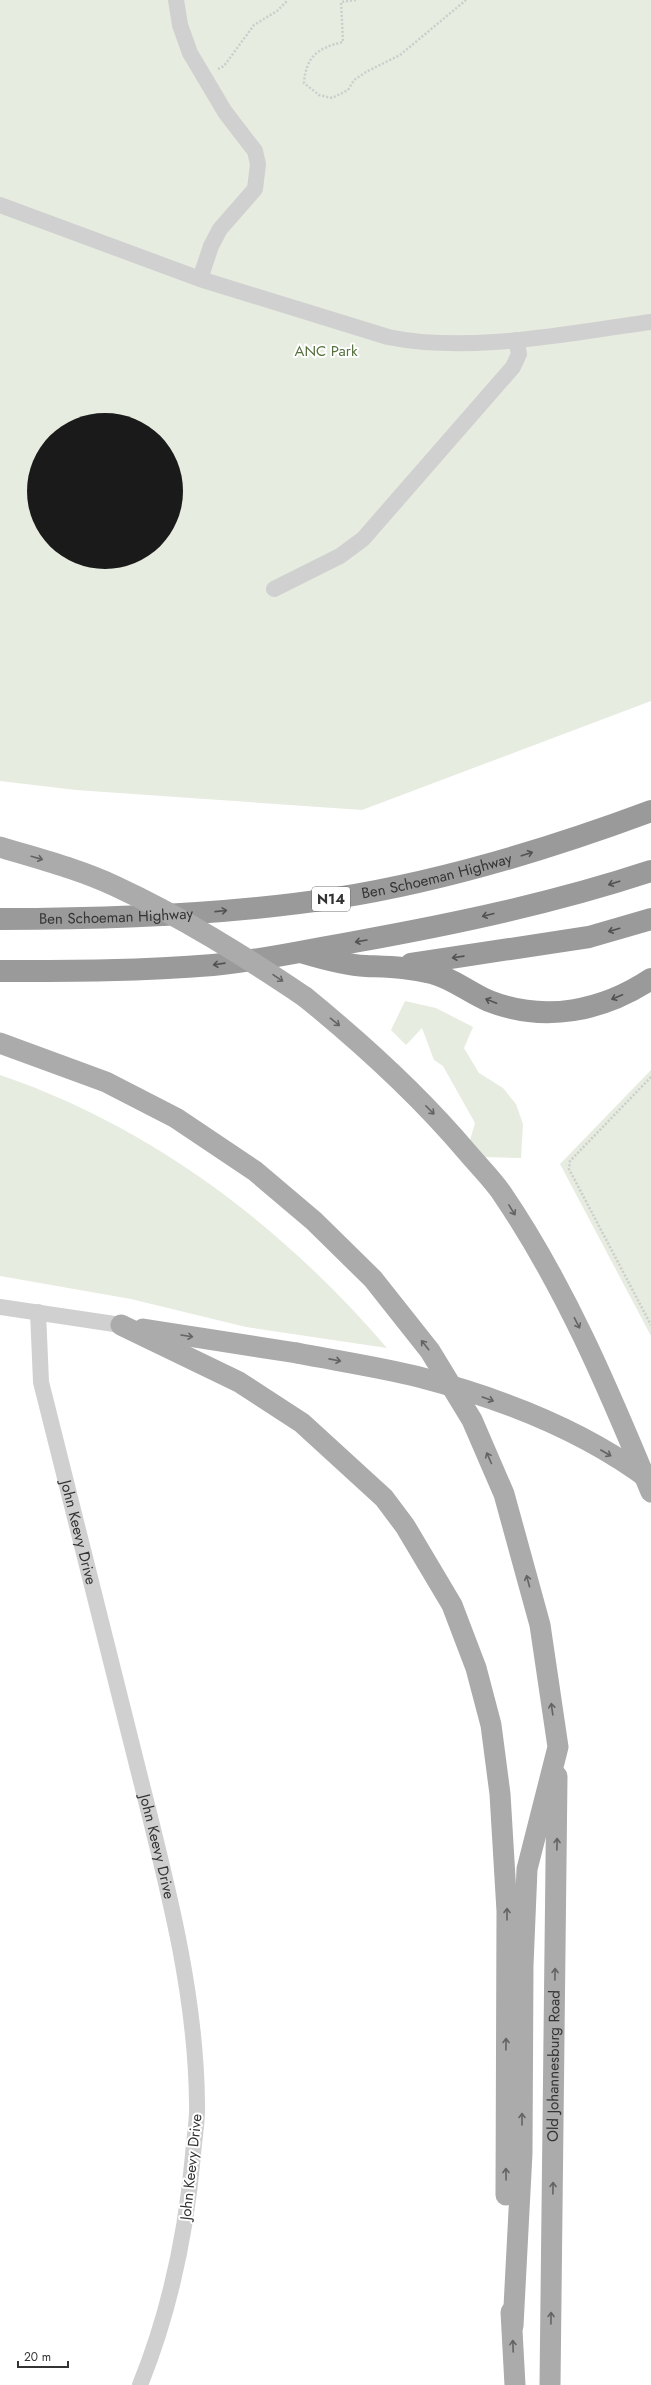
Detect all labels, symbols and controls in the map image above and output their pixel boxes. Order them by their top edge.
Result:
park label: ANC Park [294,340,358,362]
street label: Ben Schoeman Highway [360,847,515,905]
one-way arrow [520,850,533,857]
one-way arrow [31,855,44,862]
one-way arrow [608,880,621,887]
road number: N14 [312,887,350,911]
street label: Ben Schoeman Highway [39,902,194,930]
one-way arrow [214,907,227,914]
one-way arrow [482,911,495,919]
one-way arrow [607,927,620,934]
one-way arrow [355,937,368,945]
one-way arrow [452,954,465,961]
one-way arrow [212,960,225,968]
one-way arrow [272,975,284,983]
one-way arrow [611,993,623,1001]
one-way arrow [485,997,497,1004]
one-way arrow [330,1017,340,1026]
one-way arrow [425,1105,435,1115]
one-way arrow [508,1205,516,1216]
one-way arrow [574,1317,581,1329]
one-way arrow [180,1332,193,1340]
one-way arrow [421,1339,430,1350]
one-way arrow [328,1357,341,1365]
one-way arrow [482,1395,494,1403]
one-way arrow [600,1449,612,1457]
one-way arrow [484,1452,492,1464]
street label: John Keevy Drive [54,1476,102,1587]
one-way arrow [524,1575,532,1588]
one-way arrow [548,1702,556,1715]
street label: John Keevy Drive [133,1790,180,1901]
one-way arrow [553,1838,561,1851]
one-way arrow [503,1908,511,1921]
one-way arrow [551,1968,559,1981]
street label: Old Johannesburg Road [542,1990,566,2142]
one-way arrow [502,2038,510,2051]
street label: John Keevy Drive [174,2112,208,2223]
one-way arrow [518,2113,526,2126]
one-way arrow [502,2168,510,2181]
one-way arrow [549,2182,557,2195]
one-way arrow [547,2312,555,2325]
one-way arrow [510,2340,517,2353]
scale bar [18,2343,68,2369]
text: 20 m [24,2348,51,2366]

